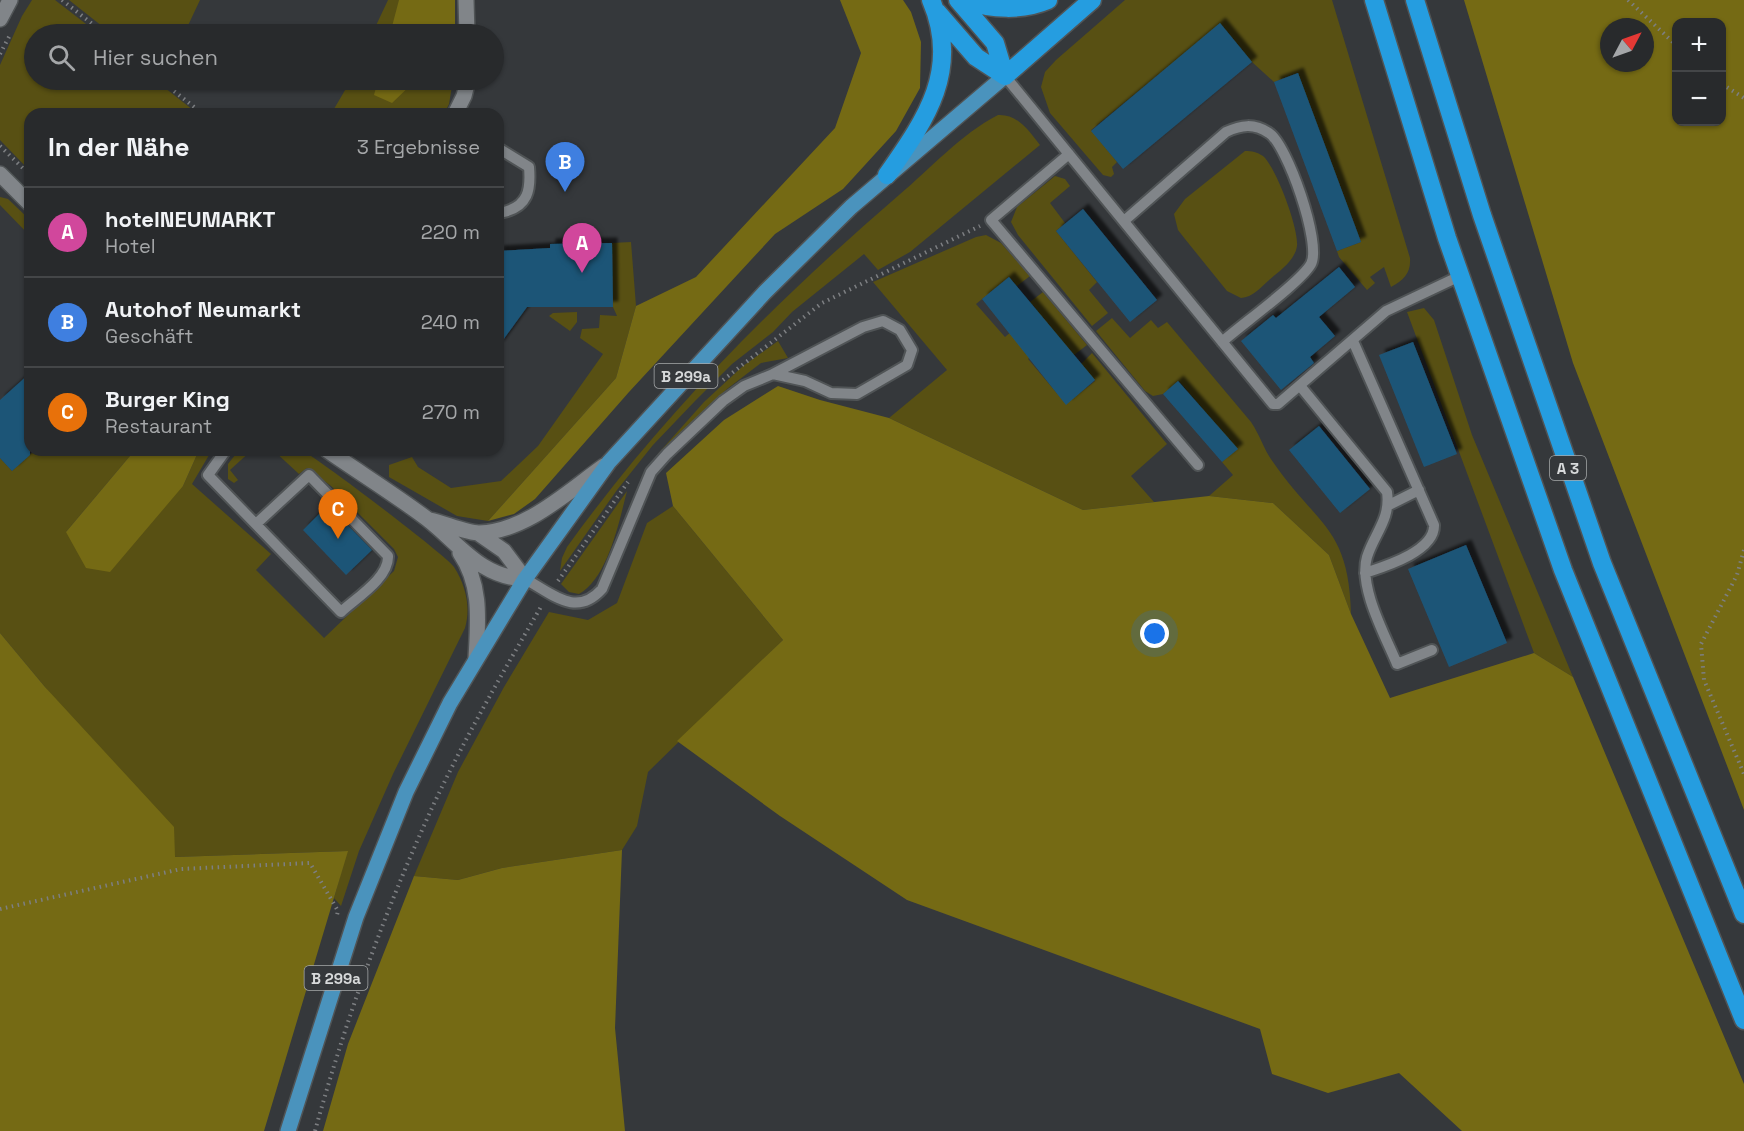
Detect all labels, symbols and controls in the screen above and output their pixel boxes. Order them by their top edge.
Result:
north arrow [1600,18,1654,72]
map controls [1672,18,1726,126]
button: + [1672,18,1726,72]
search box [24,24,504,90]
icon: search [45,41,78,74]
text: Hier suchen [93,43,218,71]
button: − [1672,72,1726,126]
text: In der Nähe [48,130,189,164]
text: 3 Ergebnisse [357,134,480,160]
pin: B [546,142,584,192]
text: hotelNEUMARKT [105,205,276,233]
text: A [61,219,74,245]
text: 220 m [421,219,480,245]
pin: A [562,224,602,273]
text: Hotel [105,233,156,259]
text: Autohof Neumarkt [105,295,301,323]
text: B [61,309,74,335]
text: 240 m [421,309,480,335]
text: Geschäft [105,323,193,349]
road number: B 299a [654,364,718,388]
text: Burger King [105,385,230,413]
text: C [61,399,74,425]
text: 270 m [422,399,480,425]
text: Restaurant [105,413,212,439]
road number: A 3 [1550,456,1586,480]
pin: C [318,490,358,539]
your location [1140,619,1169,648]
road number: B 299a [304,966,368,990]

